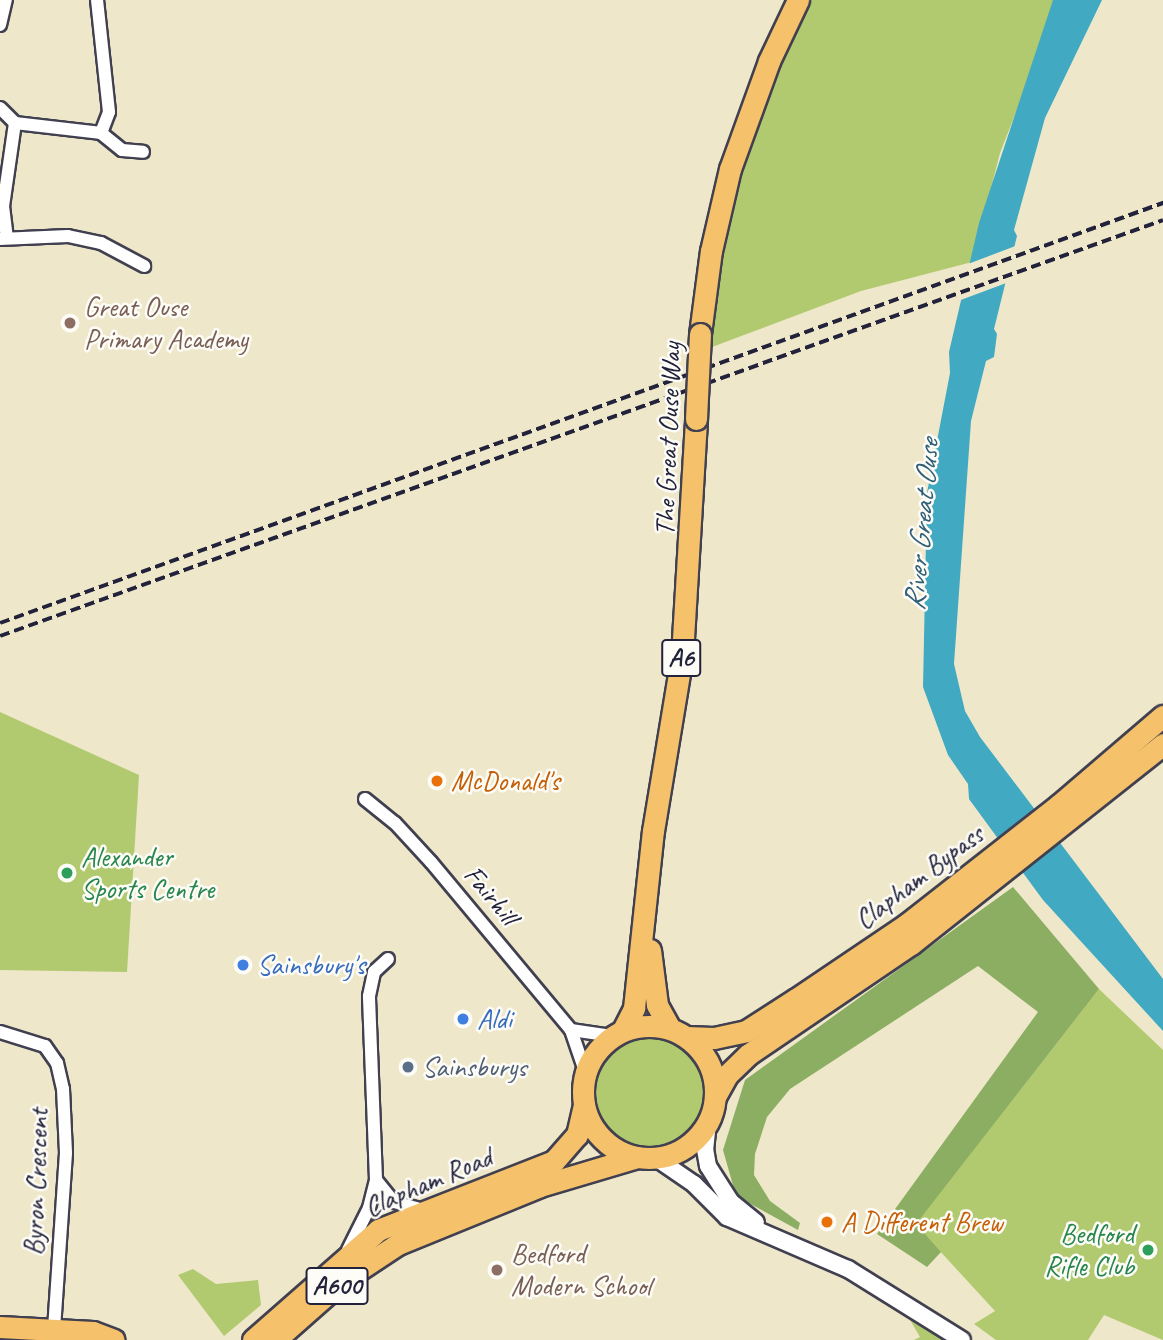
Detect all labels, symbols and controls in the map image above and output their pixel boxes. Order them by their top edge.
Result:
place label: Great Ouse Primary Academy [84,290,249,356]
marker: Great Ouse Primary Academy [62,315,78,331]
street label: The Great Ouse Way [648,342,688,536]
water label: River Great Ouse [896,439,946,611]
road number: A6 [660,636,702,680]
place label: McDonald's [451,764,560,798]
marker: McDonald's [429,773,445,789]
street label: Clapham Bypass [848,817,990,937]
place label: Alexander Sports Centre [81,840,214,906]
street label: Fairhill [457,859,525,931]
marker: Alexander Sports Centre [59,865,75,881]
place label: Sainsbury's [257,948,365,982]
marker: Sainsbury's [235,957,251,973]
place label: Aldi [477,1002,512,1036]
marker: Aldi [455,1011,471,1027]
place label: Sainsburys [422,1050,527,1084]
marker: Sainsburys [400,1059,416,1075]
street label: Byron Crescent [17,1108,55,1256]
street label: Clapham Road [360,1140,496,1224]
place label: A Different Brew [841,1205,1003,1239]
marker: A Different Brew [819,1214,835,1230]
place label: Bedford Rifle Club [1044,1217,1134,1283]
place label: Bedford Modern School [511,1237,651,1303]
marker: Bedford Rifle Club [1140,1242,1156,1258]
marker: Bedford Modern School [489,1262,505,1278]
road number: A600 [306,1264,368,1308]

